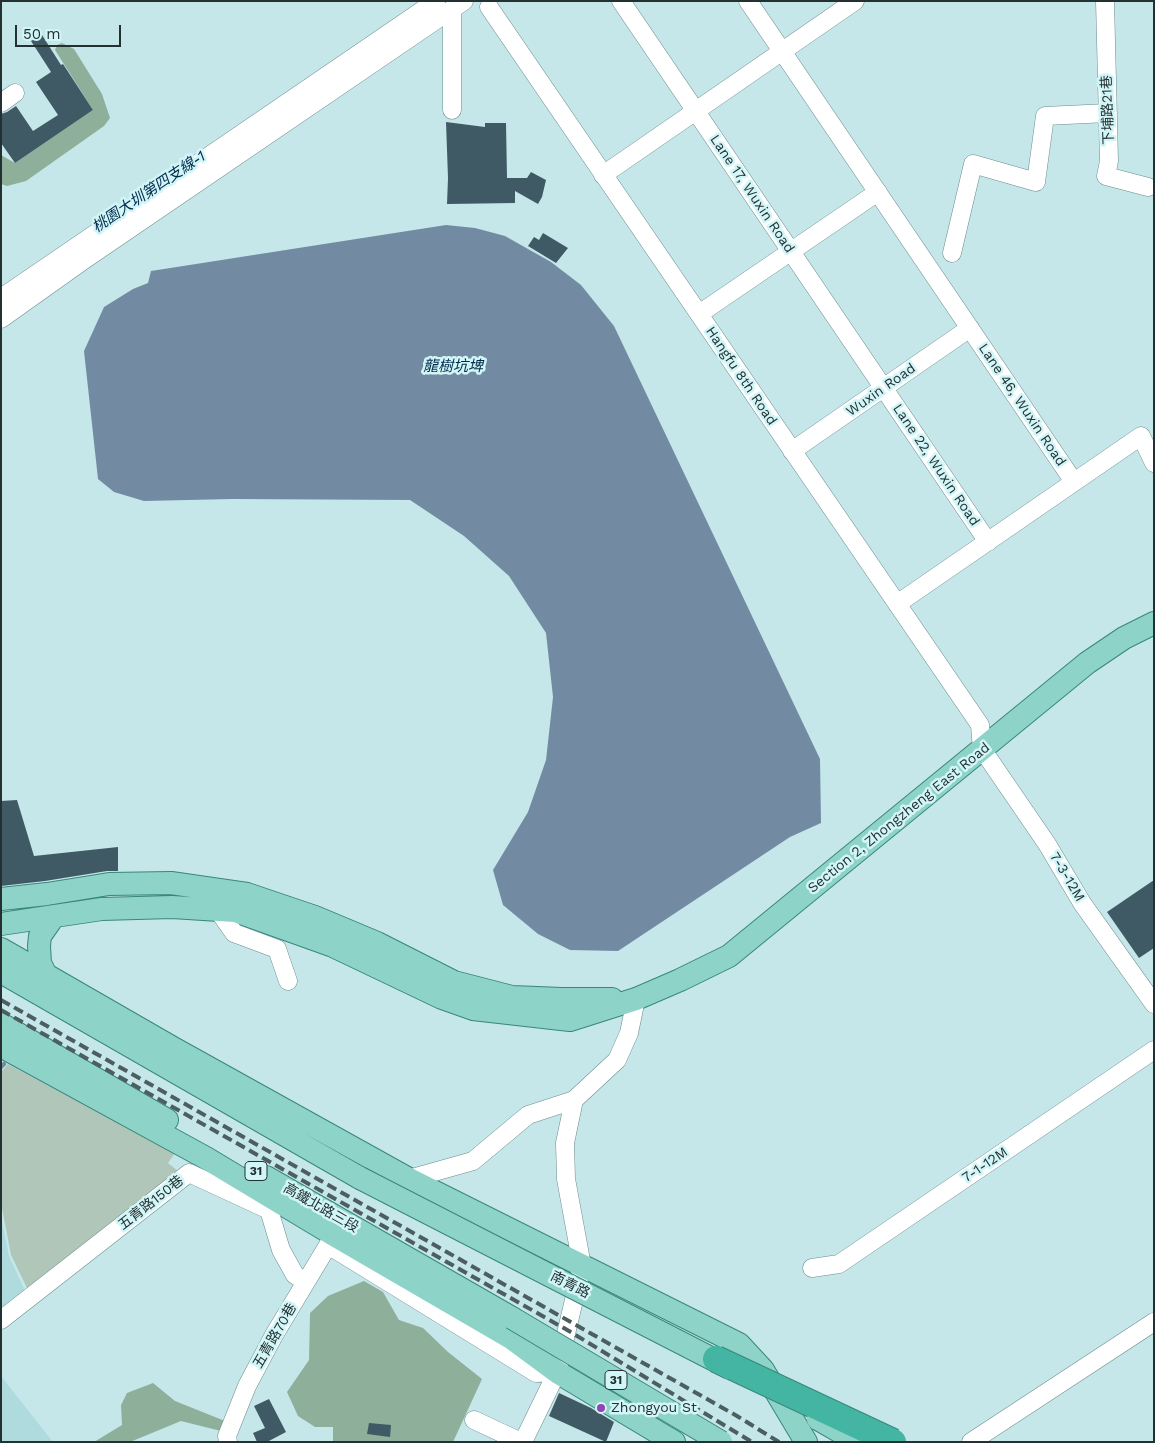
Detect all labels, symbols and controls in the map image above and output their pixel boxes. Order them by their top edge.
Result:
scale bar [18,15,124,47]
text: 50 m [23,25,60,43]
street label: 下埔路21巷 [1098,75,1118,145]
street label: Lane 17, Wuxin Road [706,132,798,256]
water label: 桃園大圳第四支線-1 [89,147,209,237]
street label: Hangfu 8th Road [702,324,780,428]
street label: Lane 46, Wuxin Road [975,341,1069,469]
water label: 龍樹坑埤 [423,358,483,376]
street label: Wuxin Road [843,360,919,420]
street label: Lane 22, Wuxin Road [889,401,983,529]
street label: Section 2, Zhongzheng East Road [805,739,993,897]
street label: 7-3-12M [1046,849,1088,905]
street label: 7-1-12M [959,1144,1011,1186]
road number: 31 [245,1162,267,1180]
street label: 五青路150巷 [115,1172,187,1234]
street label: 高鐵北路三段 [280,1180,362,1236]
street label: 南青路 [547,1268,593,1302]
street label: 五青路70巷 [250,1301,300,1371]
road number: 31 [605,1370,627,1390]
place label: Zhongyou St [611,1400,697,1416]
marker: Zhongyou St [595,1402,607,1414]

